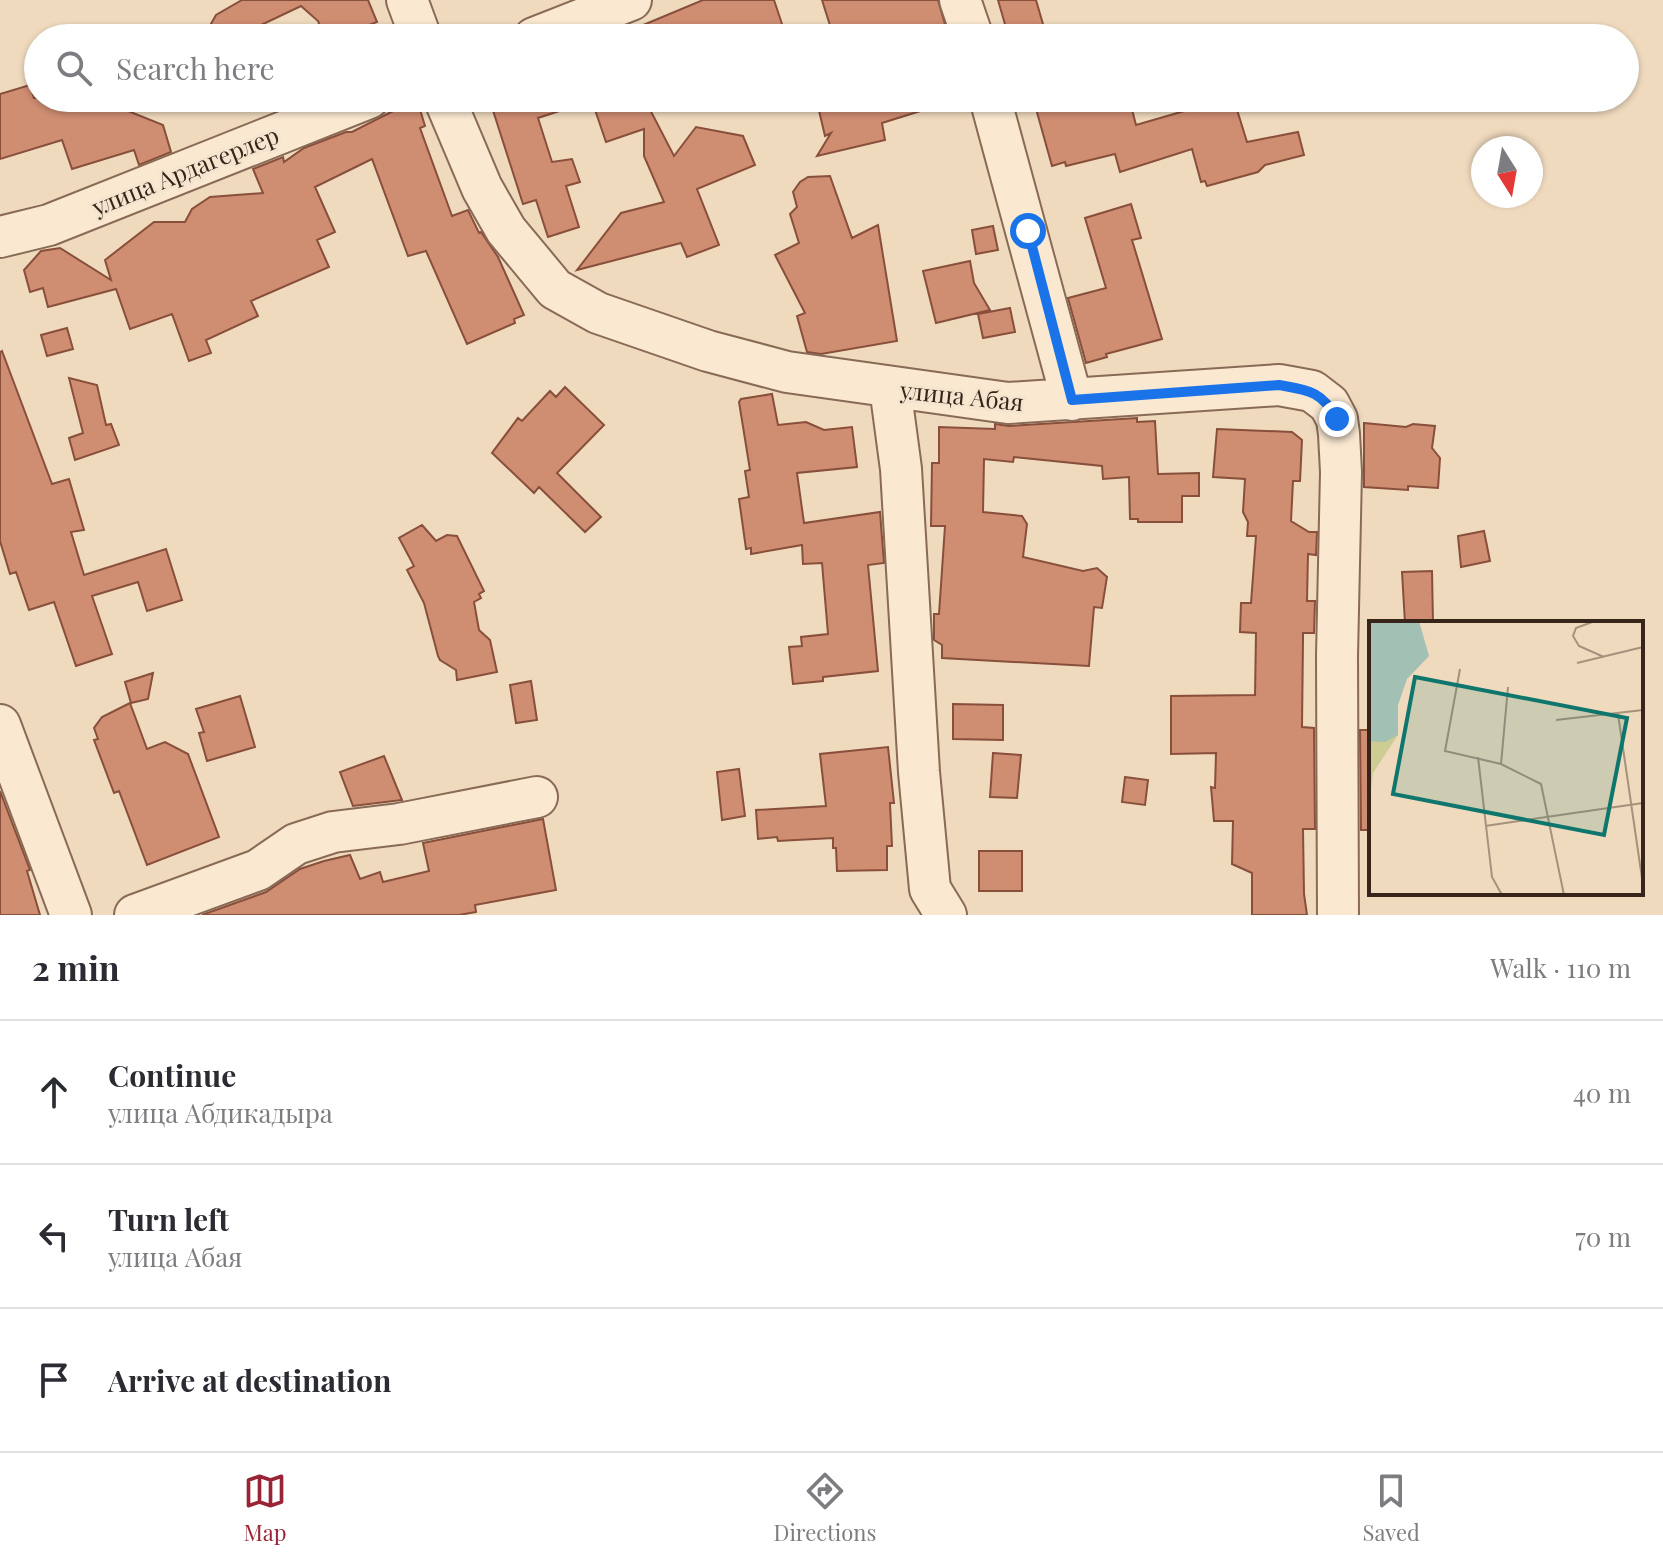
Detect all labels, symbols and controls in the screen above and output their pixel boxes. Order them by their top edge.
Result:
search box [24,24,1639,112]
icon: search [52,46,96,90]
text: Search here [116,48,275,88]
street label: улица Ардагерлер [86,118,283,222]
north arrow [1471,136,1543,208]
route start [1010,213,1046,249]
street label: улица Абая [898,373,1025,417]
route end [1319,401,1355,437]
inset map [1369,621,1643,895]
text: 2 min [32,944,120,990]
text: Walk · 110 m [1490,950,1631,985]
text: Continue [108,1055,236,1095]
icon: ahead [32,1070,76,1114]
text: 40 m [1573,1075,1631,1110]
text: улица Абдикадыра [108,1095,333,1130]
text: Turn left [108,1199,229,1239]
icon: left [32,1214,76,1258]
text: 70 m [1575,1219,1631,1254]
text: улица Абая [108,1239,242,1274]
icon: arrive [32,1358,76,1402]
text: Arrive at destination [108,1360,391,1400]
tab: Map [243,1469,287,1547]
tab: Directions [773,1469,876,1547]
tab: Saved [1363,1469,1420,1547]

